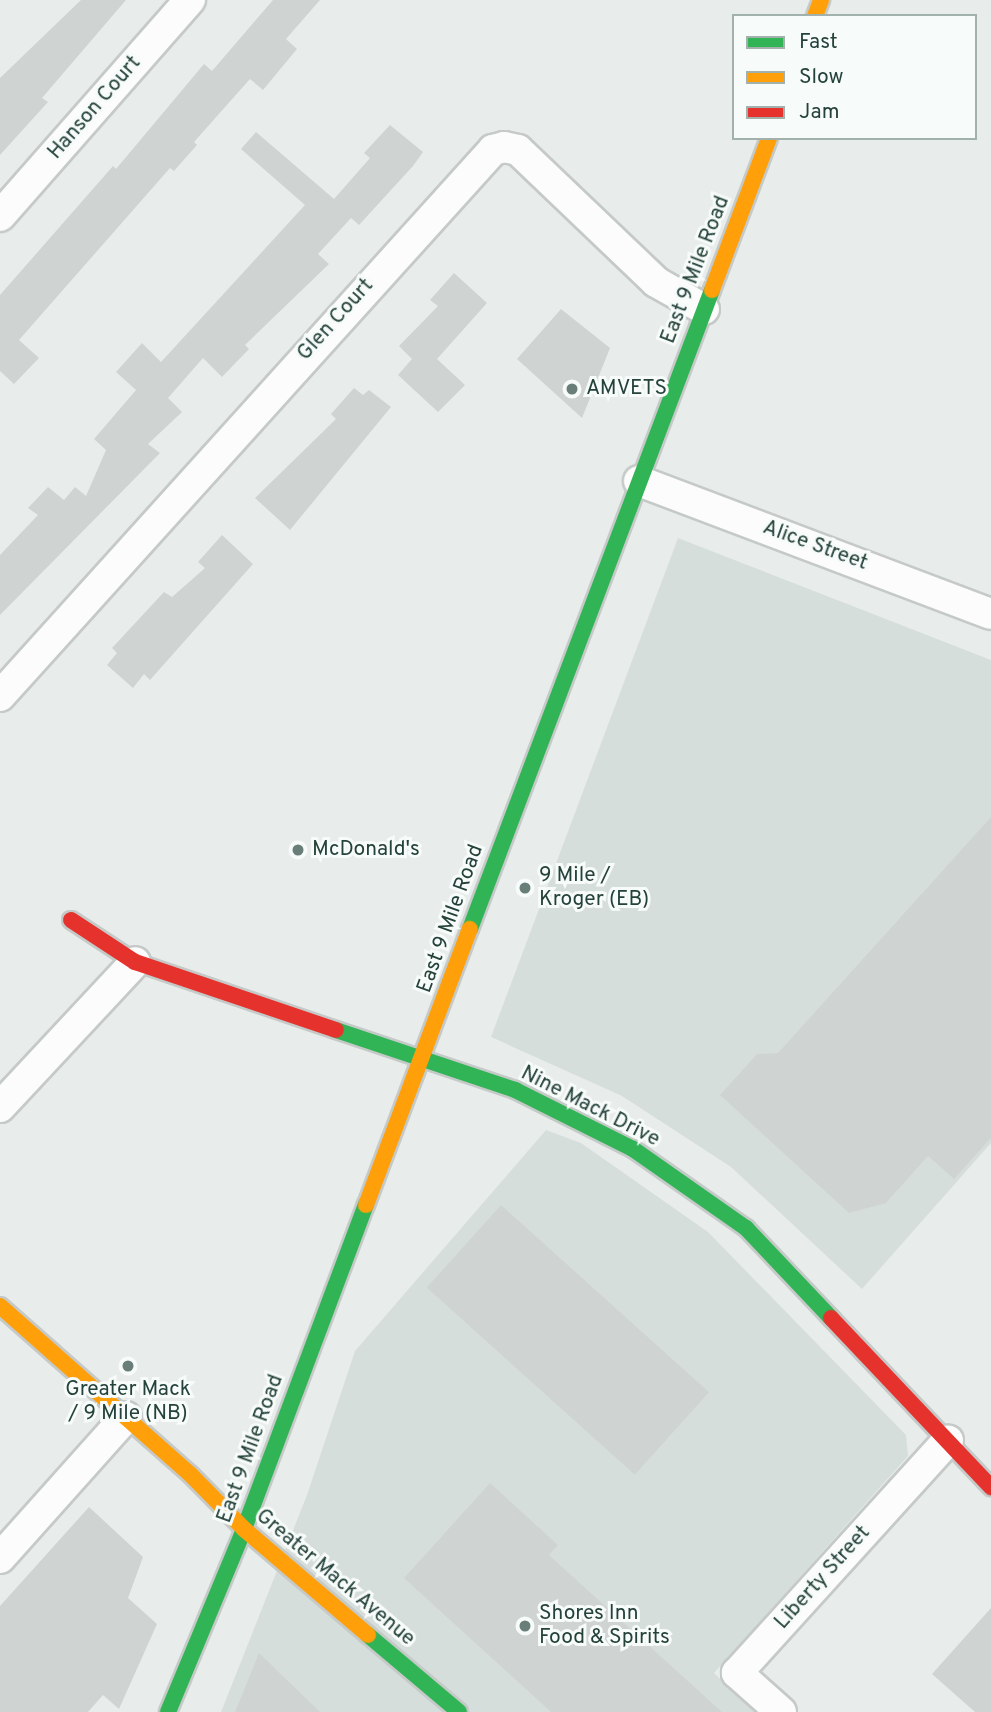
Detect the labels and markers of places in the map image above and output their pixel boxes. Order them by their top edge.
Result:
place label: AMVETS [586,376,667,402]
marker: AMVETS [564,381,580,397]
place label: McDonald's [312,837,420,863]
marker: McDonald's [290,842,306,858]
place label: 9 Mile / Kroger (EB) [539,863,649,913]
marker: 9 Mile / Kroger (EB) [517,880,533,896]
marker: Greater Mack / 9 Mile (NB) [120,1358,136,1374]
place label: Greater Mack / 9 Mile (NB) [65,1377,191,1427]
place label: Shores Inn Food & Spirits [539,1601,670,1651]
marker: Shores Inn Food & Spirits [517,1618,533,1634]

